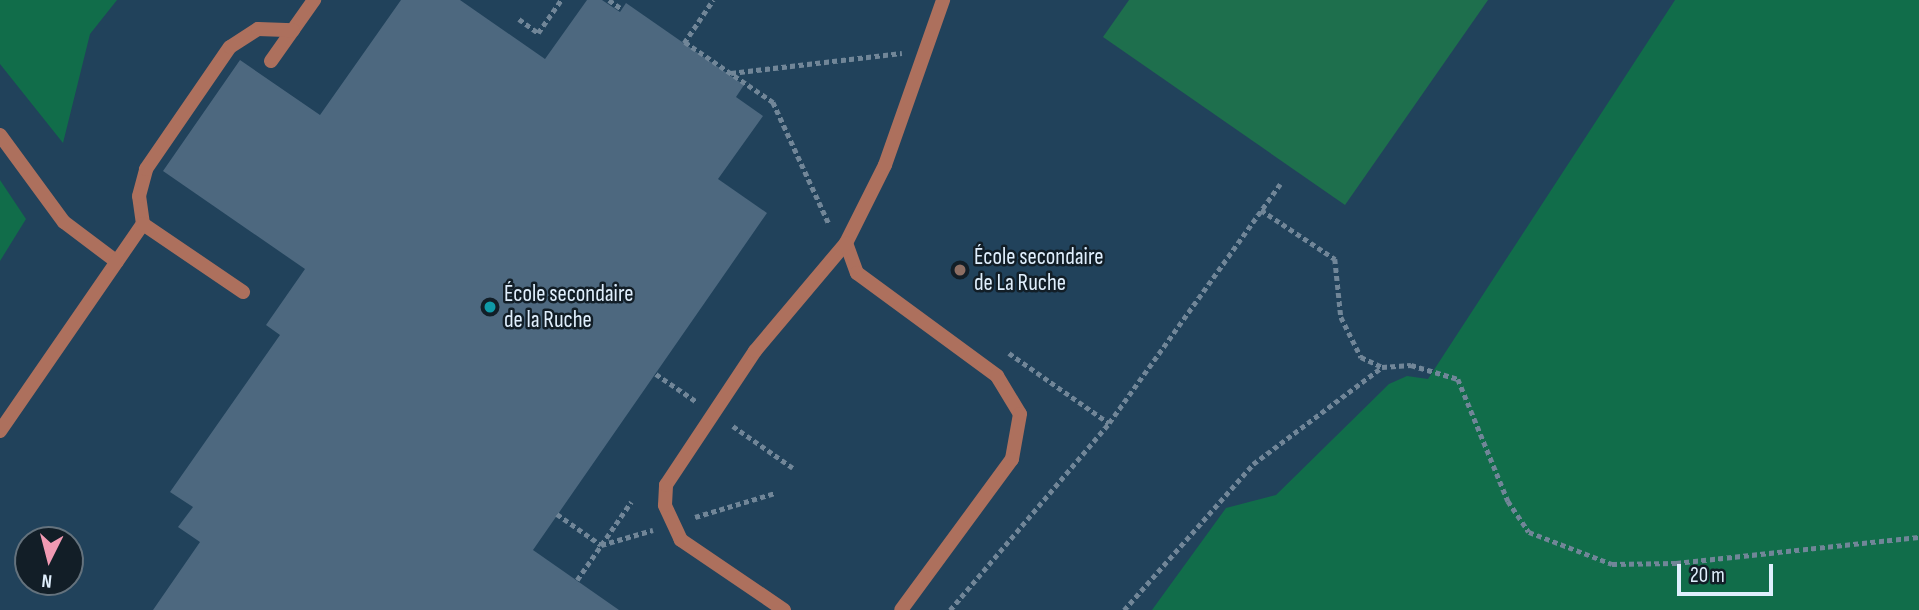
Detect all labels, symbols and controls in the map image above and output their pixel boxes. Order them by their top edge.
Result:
place label: École secondaire de La Ruche [974,243,1103,297]
marker: École secondaire de La Ruche [952,262,968,278]
place label: École secondaire de la Ruche [504,280,633,334]
marker: École secondaire de la Ruche [482,299,498,315]
north arrow [14,526,84,596]
scale bar [1681,550,1777,594]
text: 20 m [1690,563,1725,588]
text: N [41,568,53,592]

